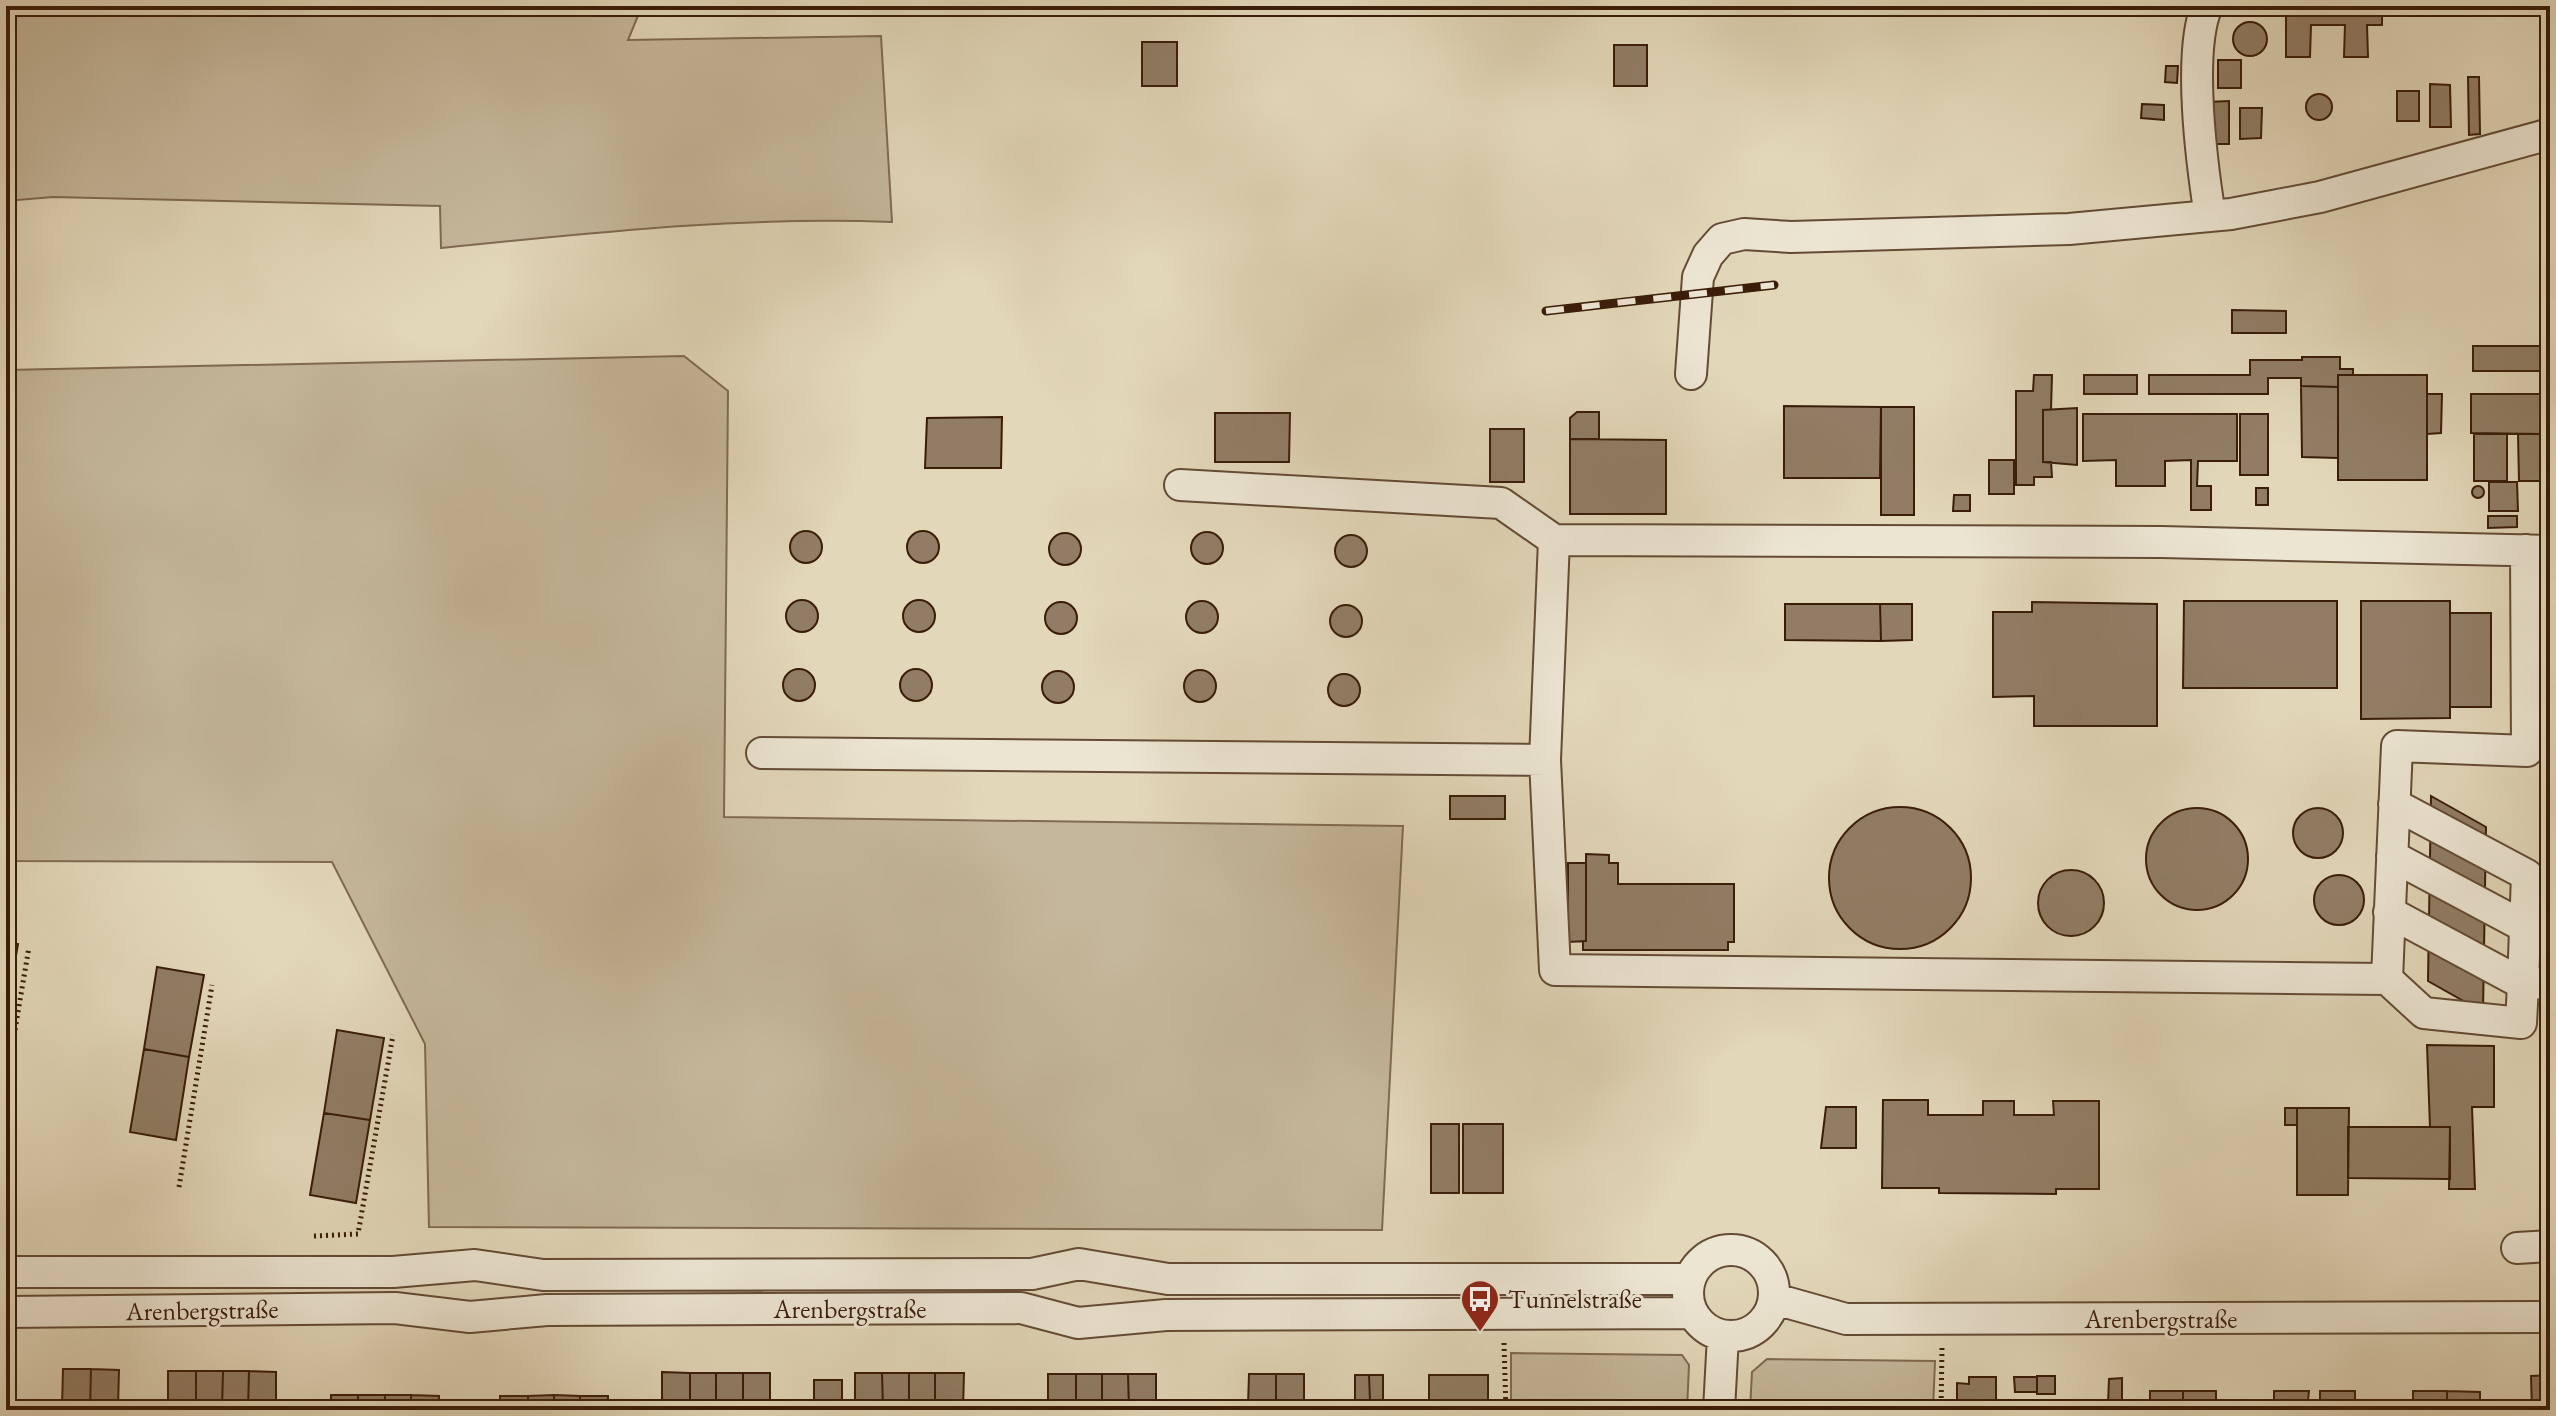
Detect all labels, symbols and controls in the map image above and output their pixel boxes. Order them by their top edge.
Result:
bus stop icon: Tunnelstraße [1459,1278,1501,1333]
place label: Tunnelstraße [1508,1282,1642,1316]
street label: Arenbergstraße [124,1292,279,1328]
street label: Arenbergstraße [773,1292,926,1326]
street label: Arenbergstraße [2084,1302,2237,1336]

